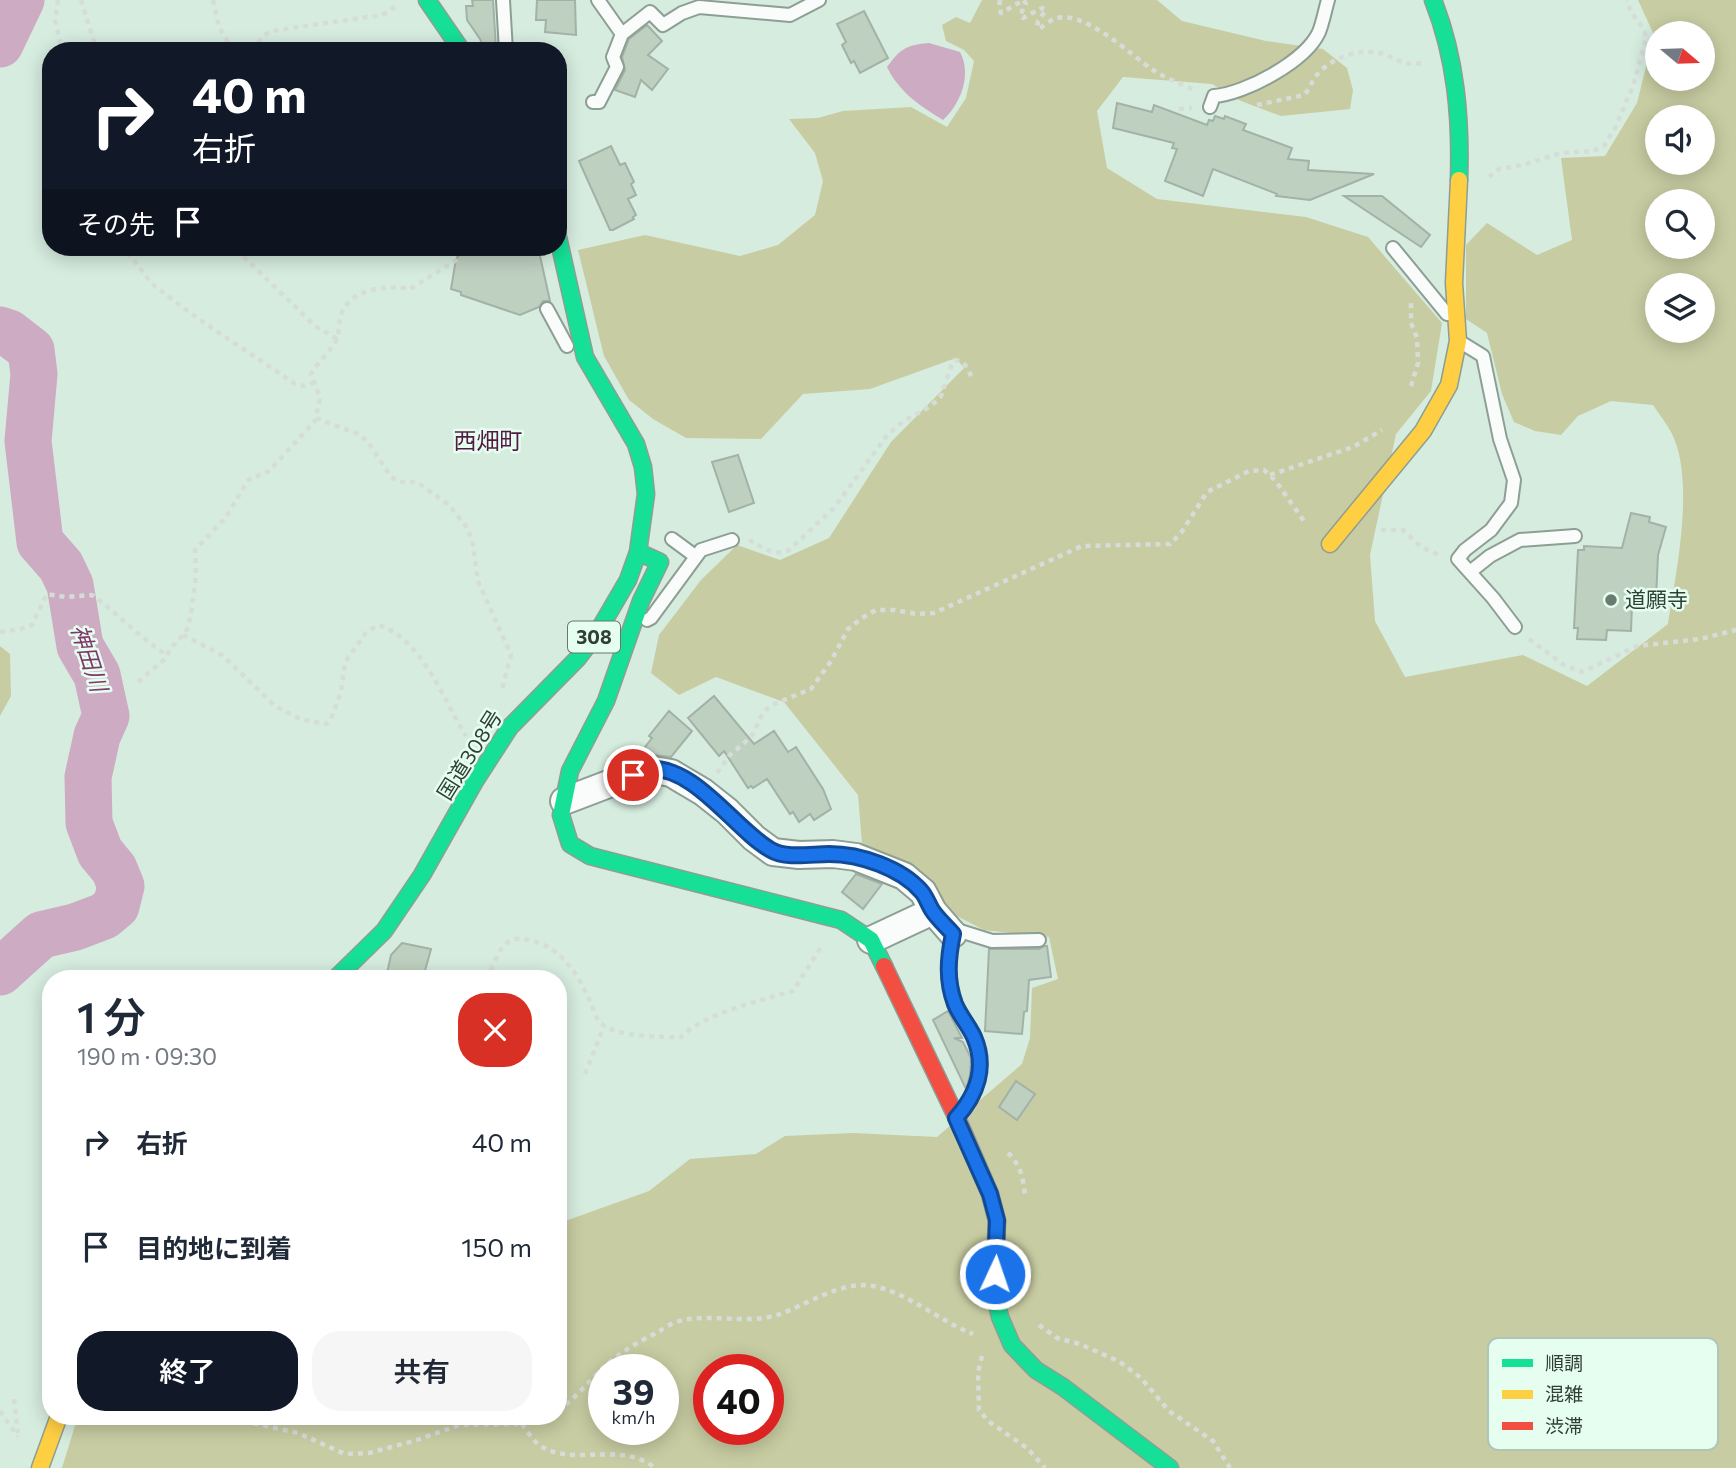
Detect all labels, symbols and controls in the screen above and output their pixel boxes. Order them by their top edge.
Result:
north arrow [1645,21,1715,91]
map controls [1645,21,1715,343]
text: 40 m [192,63,307,123]
icon: right [77,70,168,161]
button: sound [1645,105,1715,175]
text: 右折 [192,127,256,167]
button: search [1645,189,1715,259]
icon: arrive [169,203,207,241]
text: その先 [77,208,155,239]
button: layers [1645,273,1715,343]
district label: 西畑町 [454,426,523,454]
place label: 道願寺 [1625,586,1688,611]
marker: 道願寺 [1603,592,1619,608]
water label: 神田川 [66,621,115,698]
road number: 308 [568,622,620,652]
street label: 国道308号 [431,705,506,804]
pin [603,745,663,805]
icon: arrive [614,756,652,794]
text: 1 分 [77,990,146,1042]
button: close [458,993,532,1067]
text: 190 m · 09:30 [77,1042,217,1070]
icon: right [77,1123,115,1161]
text: 40 m [472,1126,532,1157]
text: 右折 [136,1127,188,1158]
icon: arrive [77,1228,115,1266]
text: 150 m [461,1231,532,1262]
text: 目的地に到着 [136,1232,292,1263]
position arrow [958,1237,1032,1311]
button: 終了 [77,1331,298,1411]
button: 共有 [312,1331,532,1411]
legend [1488,1338,1718,1450]
text: 順調 [1545,1351,1583,1374]
speed limit sign: 40 [693,1354,784,1445]
text: 39 [613,1369,654,1412]
text: 混雑 [1545,1382,1583,1405]
text: km/h [612,1406,655,1428]
text: 渋滞 [1545,1414,1583,1437]

